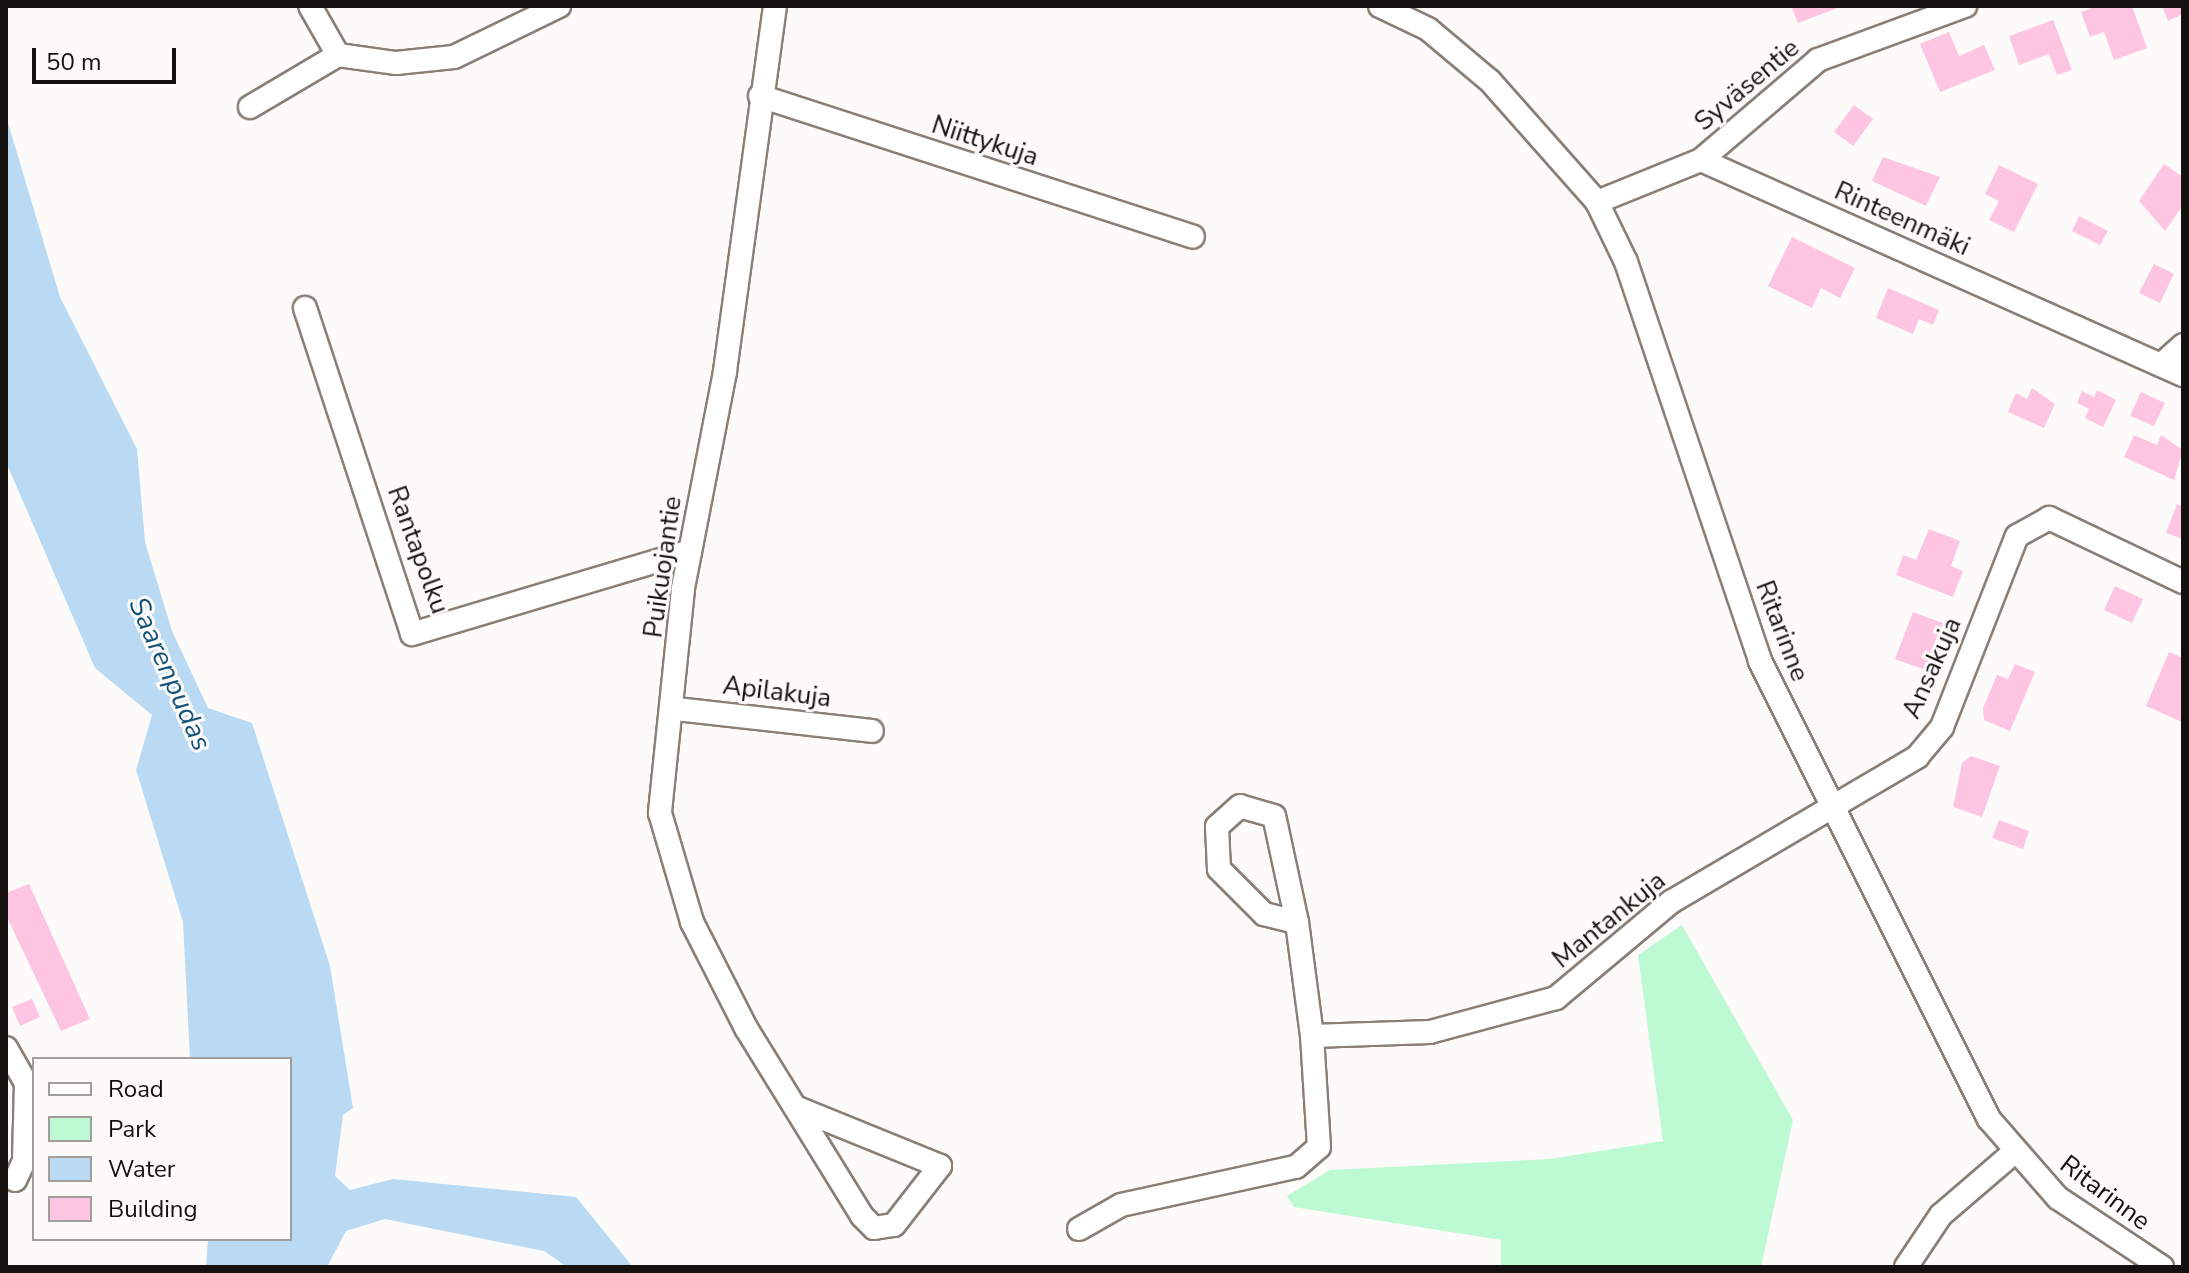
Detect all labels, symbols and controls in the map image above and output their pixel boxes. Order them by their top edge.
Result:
scale bar [36,32,180,82]
street label: Syväsentie [1688,32,1806,138]
text: 50 m [46,46,102,78]
street label: Niittykuja [928,109,1042,173]
street label: Rinteenmäki [1830,175,1974,263]
street label: Rantapolku [380,482,456,618]
street label: Puikuojantie [638,494,688,640]
street label: Ritarinne [1749,576,1815,686]
water label: Saarenpudas [121,592,219,756]
street label: Ansakuja [1896,613,1968,723]
street label: Apilakuja [721,670,833,714]
street label: Mantankuja [1546,865,1672,975]
legend [32,1057,292,1241]
text: Road [108,1073,164,1105]
text: Park [108,1113,156,1145]
street label: Ritarinne [2054,1149,2156,1237]
text: Water [108,1153,175,1185]
text: Building [108,1193,198,1225]

